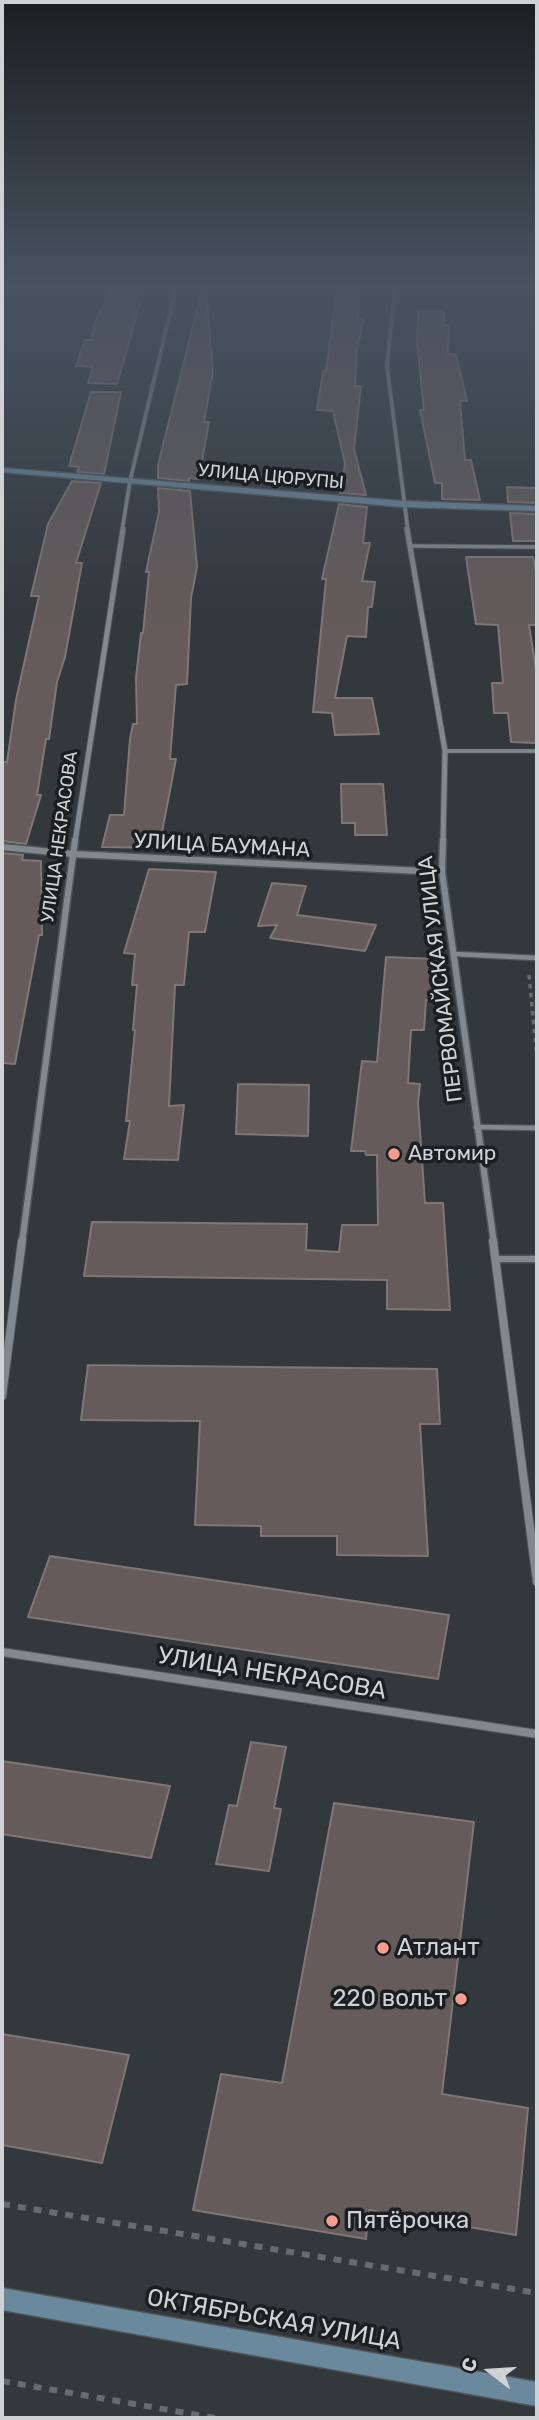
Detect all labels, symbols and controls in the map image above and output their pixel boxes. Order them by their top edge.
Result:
street label: УЛИЦА ЦЮРУПЫ [197,460,345,494]
street label: УЛИЦА НЕКРАСОВА [37,750,83,924]
street label: УЛИЦА БАУМАНА [133,829,311,863]
street label: ПЕРВОМАЙСКАЯ УЛИЦА [413,854,469,1104]
place label: Автомир [408,1141,496,1167]
marker: Автомир [386,1146,402,1162]
street label: УЛИЦА НЕКРАСОВА [156,1642,388,1706]
place label: Атлант [397,1934,479,1962]
marker: Атлант [375,1940,391,1956]
place label: 220 вольт [332,1985,447,2013]
marker: 220 вольт [453,1991,469,2007]
place label: Пятёрочка [346,2207,469,2235]
marker: Пятёрочка [324,2213,340,2229]
street label: ОКТЯБРЬСКАЯ УЛИЦА [145,2283,403,2357]
north arrow [455,2336,525,2406]
text: С [456,2355,482,2374]

